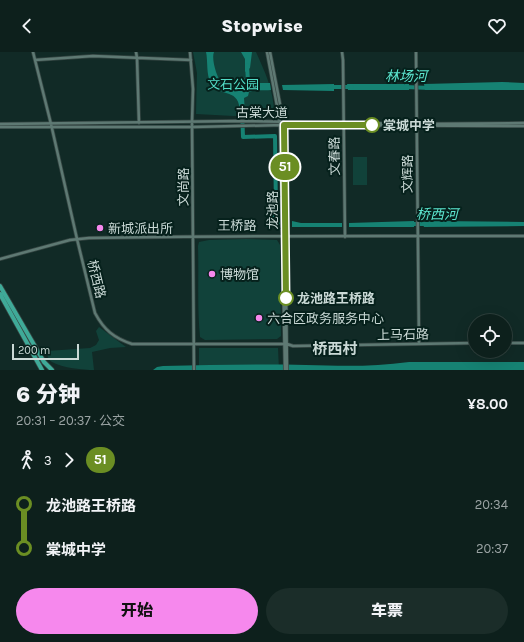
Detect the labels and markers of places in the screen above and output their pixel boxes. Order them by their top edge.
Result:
marker: 棠城中学 [364,117,380,133]
place label: 棠城中学 [383,118,435,133]
place label: 新城派出所 [108,221,173,236]
marker: 新城派出所 [95,223,105,233]
place label: 博物馆 [220,267,259,282]
marker: 博物馆 [207,269,217,279]
marker: 龙池路王桥路 [278,290,294,306]
place label: 龙池路王桥路 [297,291,375,306]
place label: 六合区政务服务中心 [267,311,384,326]
marker: 六合区政务服务中心 [254,313,264,323]

